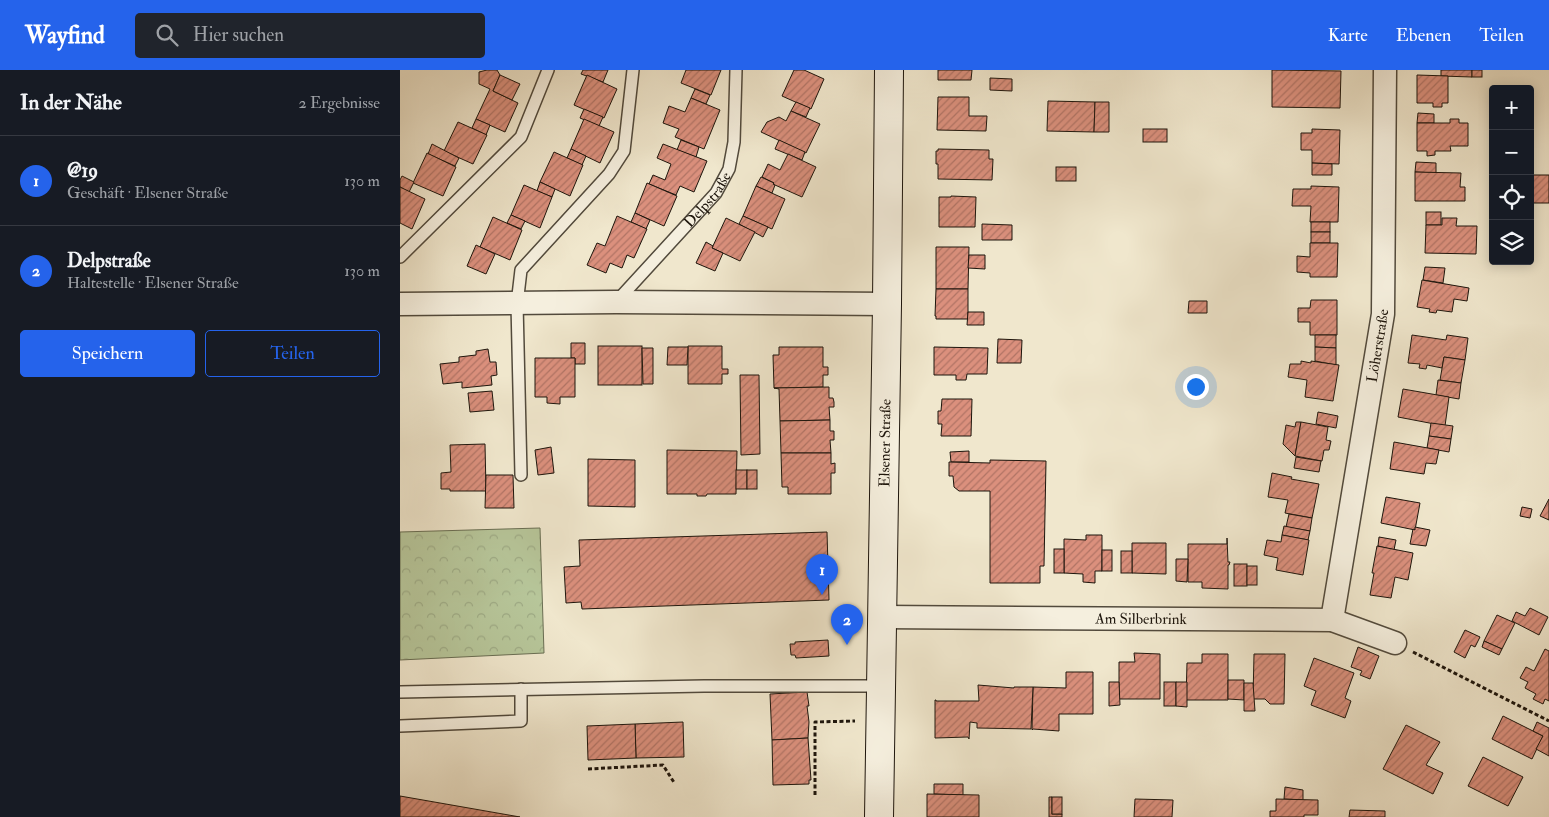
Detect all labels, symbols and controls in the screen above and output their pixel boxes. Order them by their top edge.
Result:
search box [135,13,485,58]
text: Wayfind [25,20,105,51]
icon: search [153,21,181,49]
text: Hier suchen [193,23,284,47]
text: Karte [1328,24,1368,47]
text: Ebenen [1396,24,1451,47]
text: Teilen [1479,24,1524,47]
map controls [1489,85,1534,265]
button: + [1489,85,1534,130]
text: In der Nähe [20,89,122,116]
text: 2 Ergebnisse [299,93,380,113]
button: − [1489,130,1534,175]
text: @19 [67,159,98,183]
street label: Delpstraße [680,169,735,232]
text: 1 [33,171,39,191]
text: 130 m [344,171,380,191]
button: locate [1489,175,1534,220]
text: Geschäft · Elsener Straße [67,183,228,203]
button: layers [1489,220,1534,265]
text: Delpstraße [67,249,151,273]
text: 2 [32,261,40,281]
text: 130 m [344,261,380,281]
text: Haltestelle · Elsener Straße [67,273,239,293]
street label: Löherstraße [1362,309,1393,384]
button: Speichern [20,330,195,377]
button: Teilen [205,330,380,377]
your location [1183,374,1209,400]
street label: Elsener Straße [875,399,895,487]
pin: 1 [806,554,838,595]
pin: 2 [831,604,863,645]
street label: Am Silberbrink [1094,609,1187,629]

